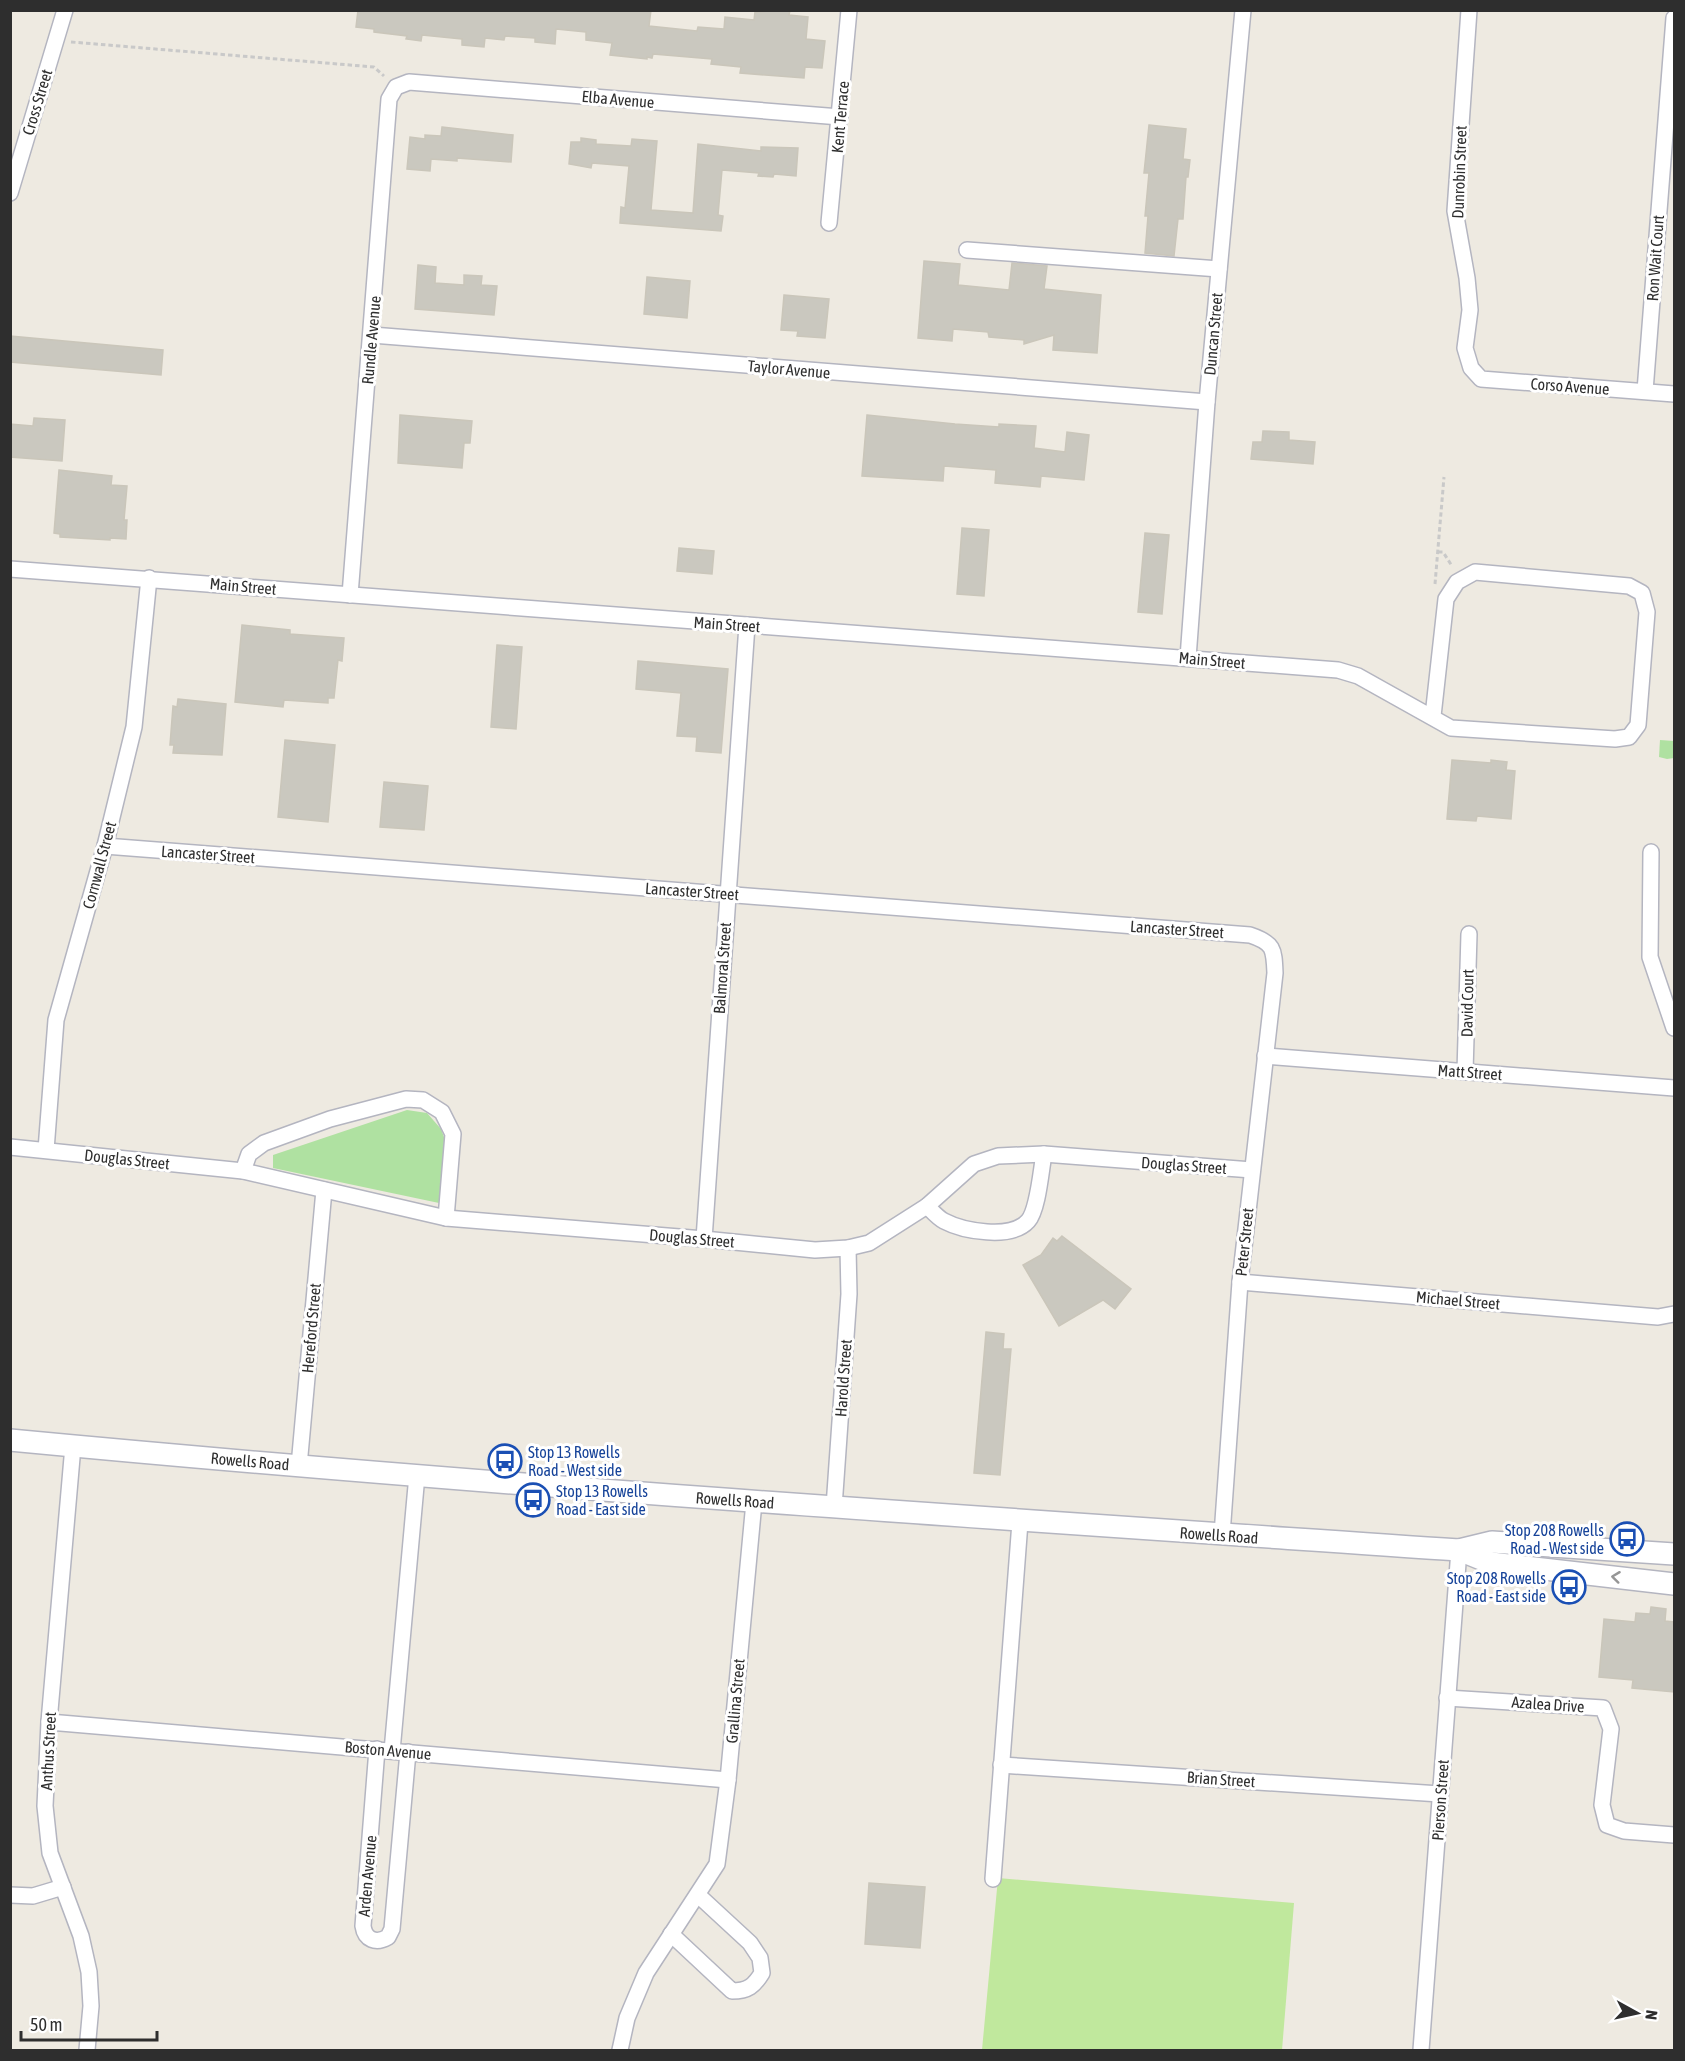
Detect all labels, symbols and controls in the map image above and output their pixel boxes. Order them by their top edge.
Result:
street label: Cross Street [18,66,56,137]
street label: Kent Terrace [828,80,852,154]
street label: Elba Avenue [581,87,655,111]
street label: Dunrobin Street [1448,125,1470,219]
street label: Ron Wait Court [1643,214,1667,302]
street label: Duncan Street [1200,292,1226,376]
street label: Rundle Avenue [358,295,384,385]
street label: Taylor Avenue [747,356,831,383]
street label: Corso Avenue [1530,374,1610,398]
street label: Main Street [209,574,277,598]
street label: Main Street [693,613,761,635]
street label: Main Street [1178,648,1246,672]
street label: Cornwall Street [79,819,119,911]
street label: Lancaster Street [160,842,256,866]
street label: Lancaster Street [644,879,740,903]
street label: Lancaster Street [1129,917,1225,941]
street label: Balmoral Street [710,921,734,1014]
street label: David Court [1457,968,1477,1037]
street label: Matt Street [1437,1061,1503,1083]
street label: Douglas Street [83,1146,171,1173]
street label: Douglas Street [1141,1153,1228,1178]
street label: Peter Street [1231,1207,1257,1277]
street label: Douglas Street [648,1225,736,1252]
street label: Hereford Street [298,1282,324,1374]
street label: Michael Street [1415,1287,1501,1313]
street label: Harold Street [831,1338,855,1418]
bus stop icon: Stop 13 Rowells Road - West side [487,1443,523,1479]
place label: Stop 13 Rowells Road - West side [528,1443,622,1479]
street label: Rowells Road [210,1449,290,1473]
bus stop icon: Stop 13 Rowells Road - East side [515,1482,551,1518]
place label: Stop 13 Rowells Road - East side [556,1482,648,1518]
street label: Rowells Road [695,1488,775,1512]
place label: Stop 208 Rowells Road - West side [1505,1521,1604,1557]
bus stop icon: Stop 208 Rowells Road - West side [1609,1521,1645,1557]
street label: Rowells Road [1179,1523,1259,1547]
place label: Stop 208 Rowells Road - East side [1447,1569,1546,1605]
bus stop icon: Stop 208 Rowells Road - East side [1551,1569,1587,1605]
one-way arrow [1612,1572,1621,1584]
street label: Grallina Street [722,1658,748,1744]
street label: Azalea Drive [1511,1692,1585,1716]
street label: Anthus Street [37,1711,59,1791]
street label: Boston Avenue [344,1737,432,1763]
street label: Pierson Street [1428,1758,1452,1841]
street label: Brian Street [1186,1768,1256,1790]
street label: Arden Avenue [354,1835,380,1917]
north arrow [1607,1983,1667,2043]
scale bar [21,2004,158,2042]
text: N [1642,2009,1661,2021]
text: 50 m [30,2014,62,2035]

